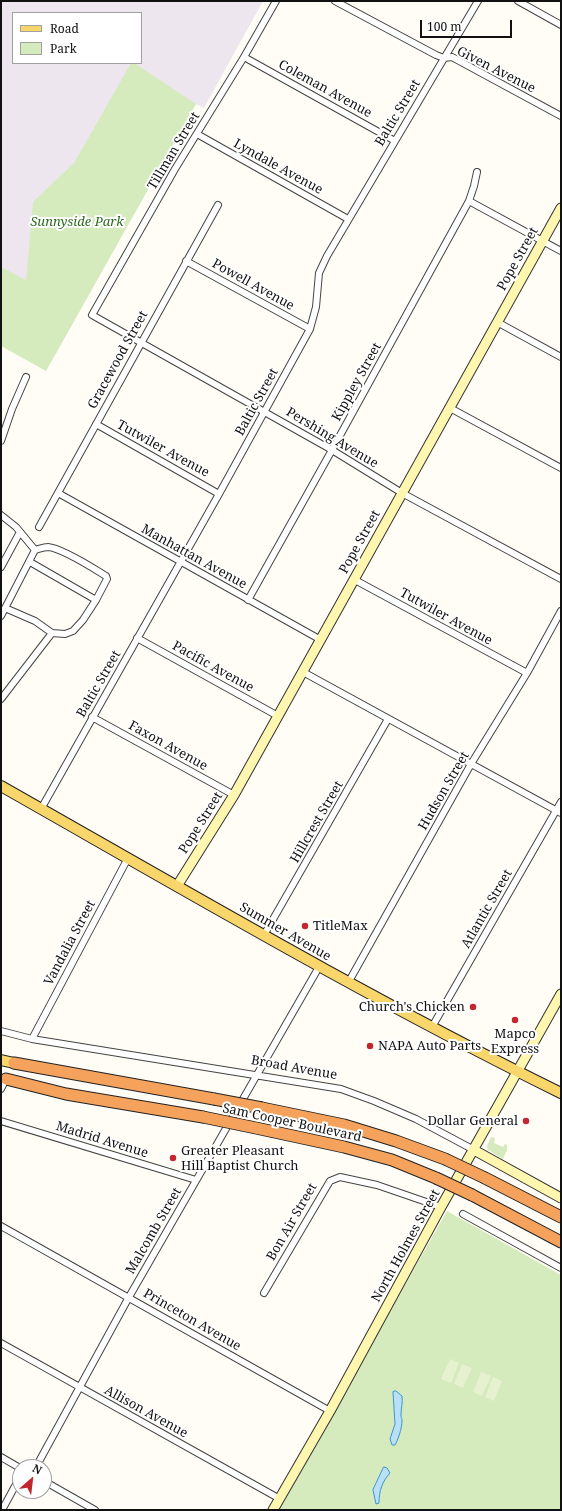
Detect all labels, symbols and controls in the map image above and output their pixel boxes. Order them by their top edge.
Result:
legend [12,12,142,64]
scale bar [422,12,514,38]
text: 100 m [427,18,462,35]
text: Road [50,20,79,37]
text: Park [50,40,77,57]
street label: Given Avenue [454,43,538,97]
street label: Coleman Avenue [276,57,374,121]
street label: Baltic Street [372,77,424,149]
street label: Tillman Street [145,109,203,193]
street label: Lyndale Avenue [231,136,325,198]
park label: Sunnyside Park [30,214,124,230]
street label: Pope Street [494,225,542,293]
street label: Powell Avenue [209,256,297,314]
street label: Gracewood Street [85,308,151,412]
street label: Kippley Street [329,340,385,424]
street label: Baltic Street [232,366,282,438]
street label: Pershing Avenue [283,404,381,472]
street label: Tutwiler Avenue [114,417,212,481]
street label: Pope Street [336,508,384,576]
street label: Manhattan Avenue [139,522,249,592]
street label: Tutwiler Avenue [397,585,495,649]
street label: Pacific Avenue [170,638,256,696]
street label: Baltic Street [74,648,124,720]
street label: Faxon Avenue [126,718,210,774]
street label: Hudson Street [415,749,473,833]
street label: Hillcrest Street [287,778,347,866]
street label: Pope Street [176,789,226,857]
street label: Atlantic Street [458,867,516,951]
street label: Vandalia Street [41,898,99,988]
street label: Summer Avenue [237,900,333,964]
place label: TitleMax [313,918,368,934]
marker: TitleMax [300,921,310,931]
place label: Church's Chicken [359,999,465,1015]
marker: Church's Chicken [468,1002,478,1012]
marker: Mapco Express [510,1015,520,1025]
place label: Mapco Express [491,1026,539,1057]
place label: NAPA Auto Parts [378,1038,481,1054]
marker: NAPA Auto Parts [365,1041,375,1051]
street label: Broad Avenue [250,1053,338,1083]
street label: Sam Cooper Boulevard [221,1101,363,1145]
place label: Dollar General [427,1113,518,1129]
marker: Dollar General [521,1116,531,1126]
street label: Madrid Avenue [54,1119,150,1161]
place label: Greater Pleasant Hill Baptist Church [181,1143,299,1174]
marker: Greater Pleasant Hill Baptist Church [168,1153,178,1163]
street label: Bon Air Street [264,1180,320,1264]
street label: Malcomb Street [123,1185,185,1277]
street label: North Holmes Street [369,1187,443,1305]
street label: Princeton Avenue [140,1286,244,1354]
street label: Allison Avenue [102,1383,190,1441]
north arrow [12,1459,52,1499]
text: N [30,1460,45,1478]

